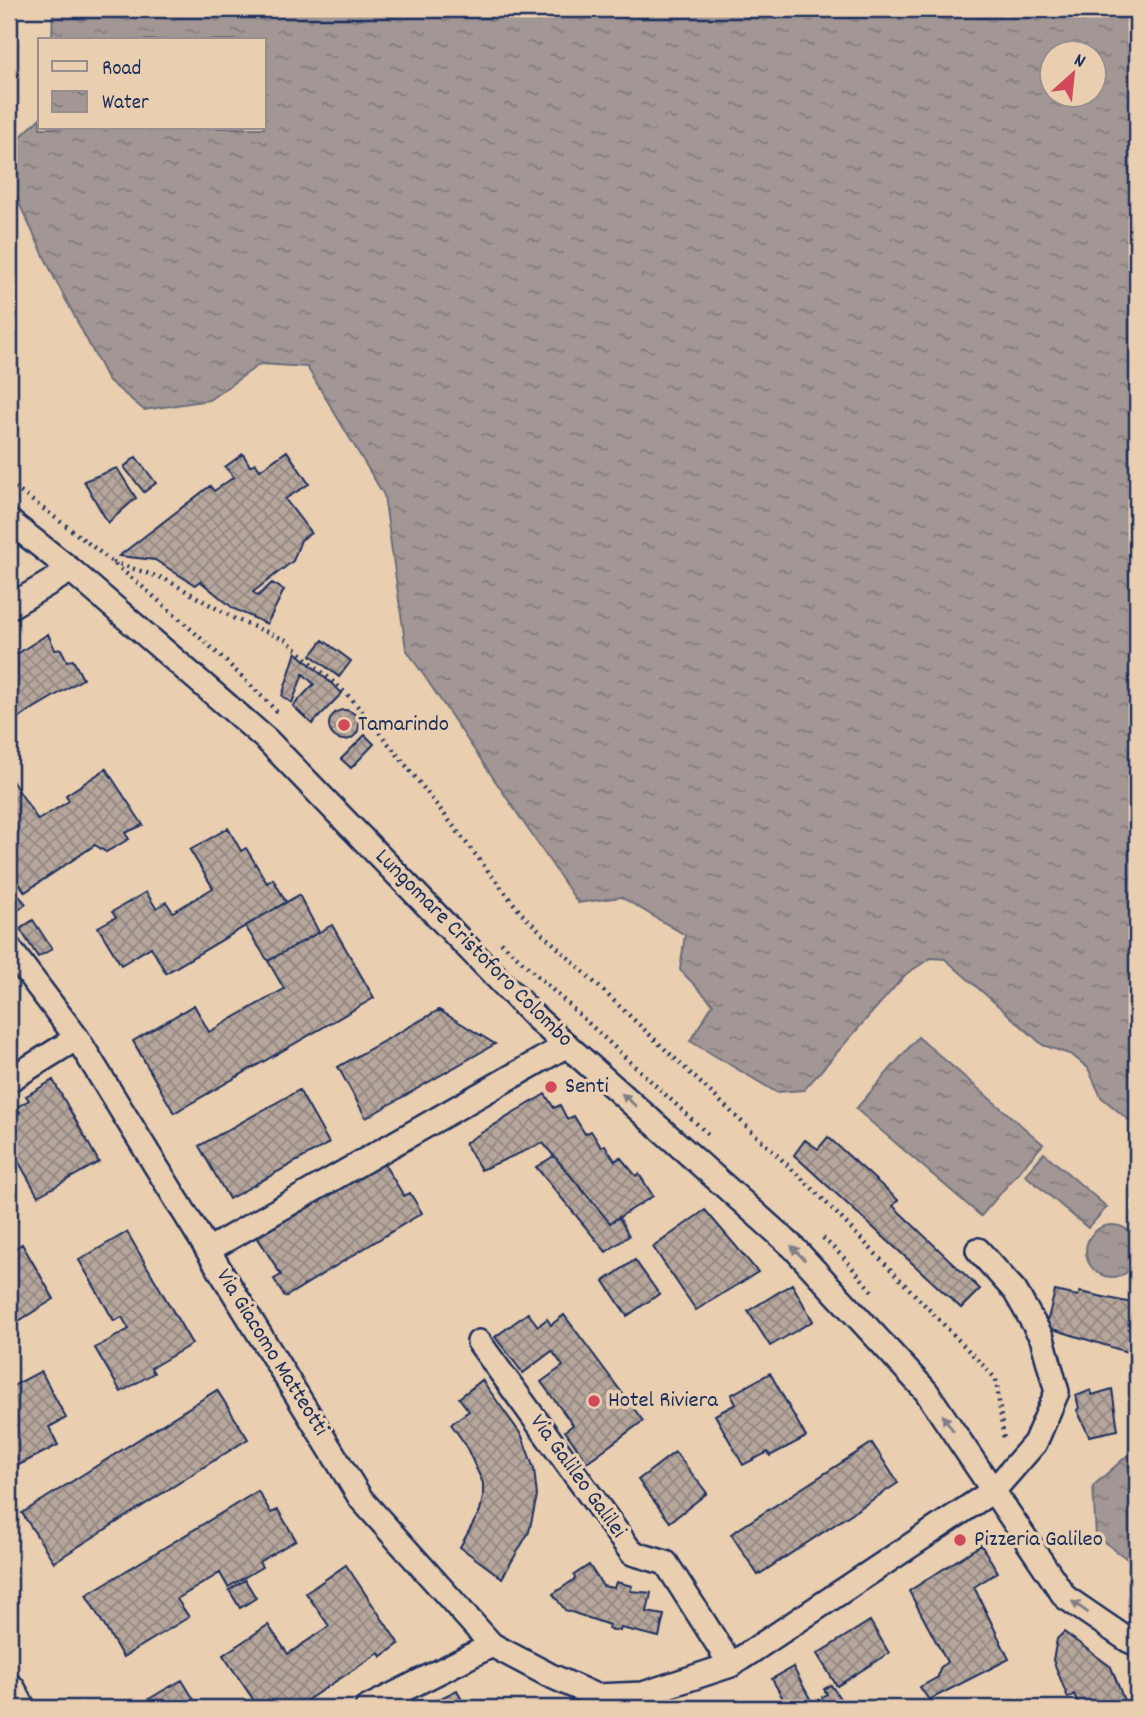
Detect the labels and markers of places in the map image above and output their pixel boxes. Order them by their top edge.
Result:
place label: Tamarindo [358,709,449,742]
marker: Tamarindo [336,717,352,733]
place label: Senti [565,1071,609,1104]
marker: Senti [543,1079,559,1095]
place label: Hotel Riviera [608,1385,719,1418]
marker: Hotel Riviera [586,1393,602,1409]
place label: Pizzeria Galileo [974,1524,1103,1557]
marker: Pizzeria Galileo [952,1532,968,1548]

